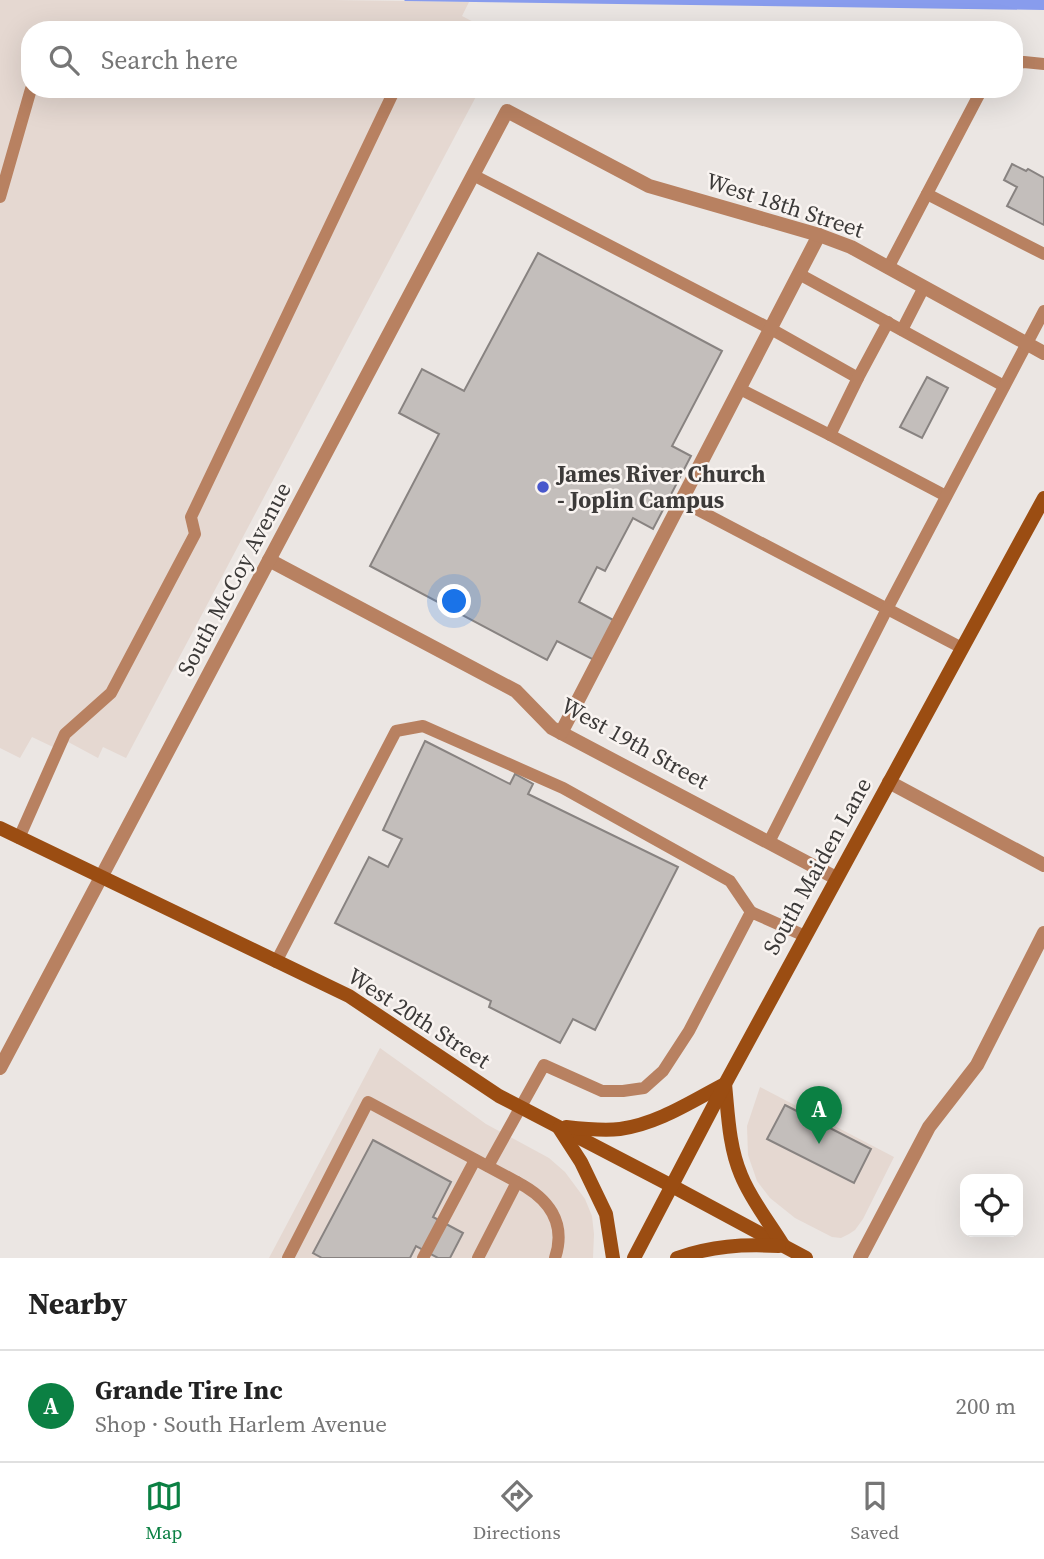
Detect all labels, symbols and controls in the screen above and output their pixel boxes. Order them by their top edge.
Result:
search box [21,21,1023,98]
icon: search [45,41,83,79]
text: Search here [101,42,238,78]
street label: West 18th Street [702,164,868,246]
place label: James River Church - Joplin Campus [555,458,765,516]
street label: South McCoy Avenue [169,476,299,682]
marker: James River Church - Joplin Campus [535,479,551,495]
your location [437,584,471,618]
street label: West 19th Street [555,689,715,797]
street label: South Maiden Lane [755,772,879,960]
street label: West 20th Street [341,960,497,1076]
pin: A [796,1086,842,1144]
map controls [960,1174,1023,1237]
button: locate [960,1174,1023,1237]
text: Nearby [28,1283,127,1324]
text: Grande Tire Inc [95,1372,283,1408]
text: A [43,1390,59,1422]
text: 200 m [955,1390,1016,1422]
text: Shop · South Harlem Avenue [95,1408,387,1440]
tab: Map [145,1477,183,1545]
tab: Directions [473,1477,561,1545]
tab: Saved [850,1477,899,1545]

